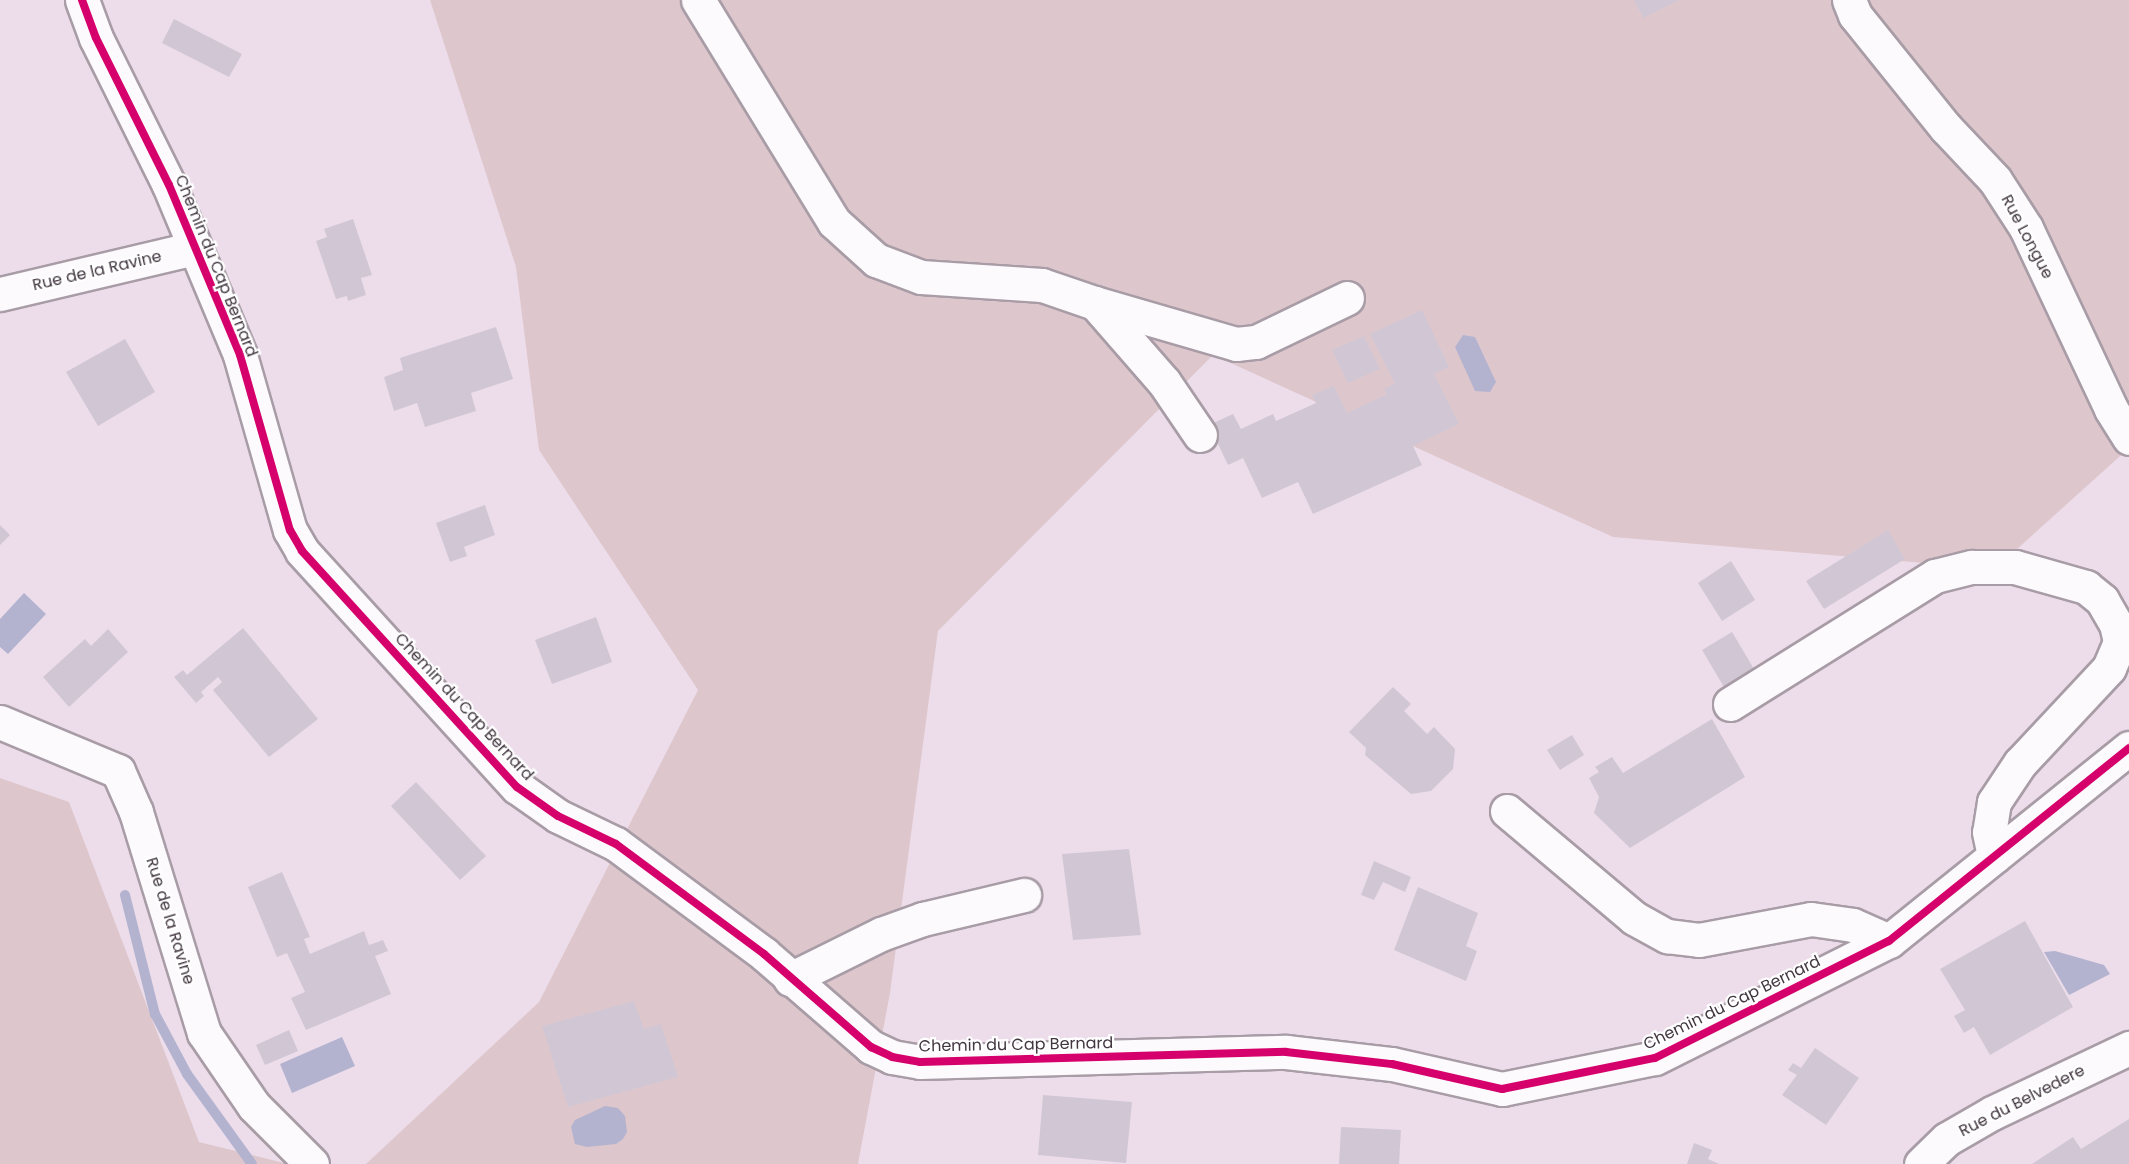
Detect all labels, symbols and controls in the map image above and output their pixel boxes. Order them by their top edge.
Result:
street label: Chemin du Cap Bernard [171,172,261,360]
street label: Rue Longue [1997,192,2057,282]
street label: Rue de la Ravine [31,247,163,295]
street label: Chemin du Cap Bernard [391,629,537,785]
street label: Rue de la Ravine [142,855,198,987]
street label: Chemin du Cap Bernard [1640,952,1824,1054]
street label: Chemin du Cap Bernard [919,1034,1113,1056]
street label: Rue du Belvedere [1956,1061,2088,1141]

